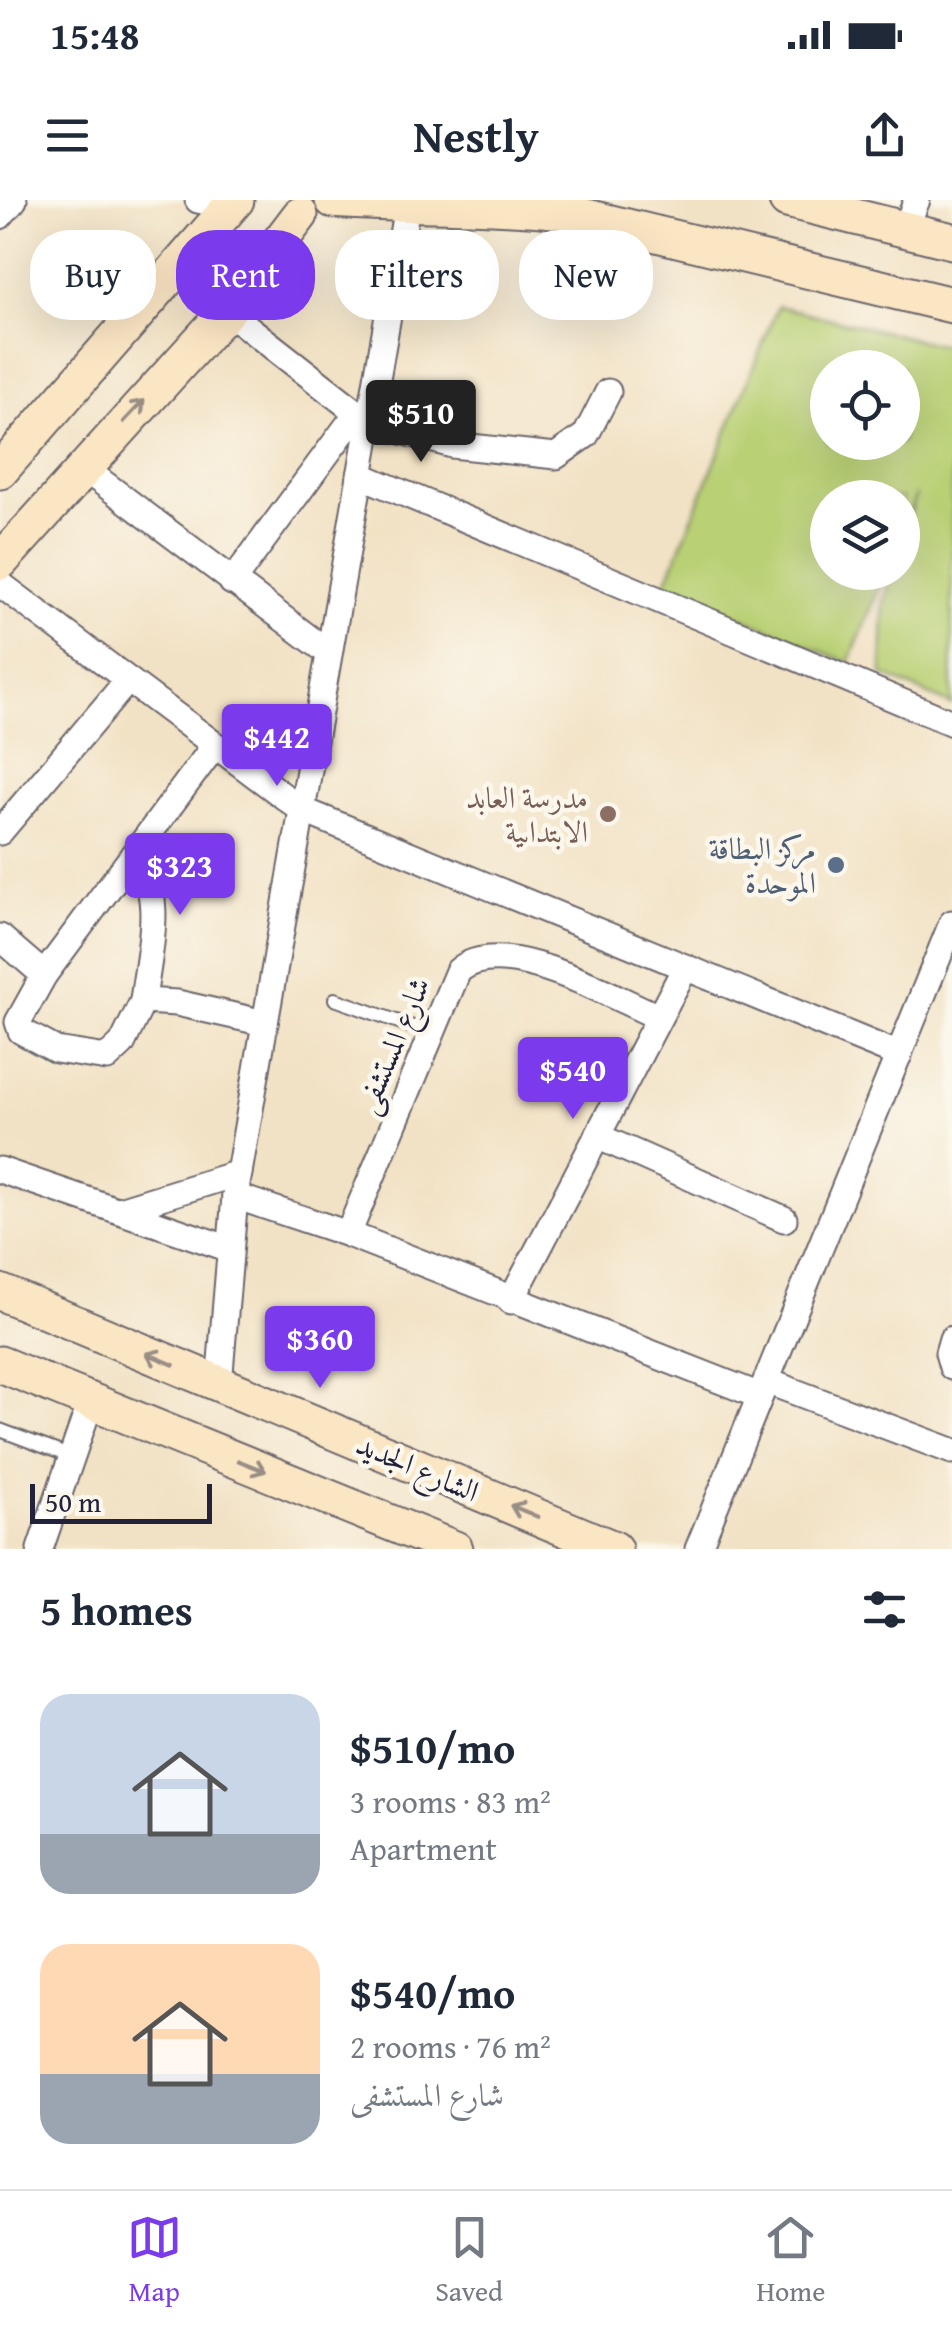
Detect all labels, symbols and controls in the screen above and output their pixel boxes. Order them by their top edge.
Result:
text: 15:48 [50,7,140,63]
text: Nestly [413,103,539,168]
icon: menu [40,108,95,163]
icon: share [857,108,912,163]
chip: Buy [30,230,156,320]
chip: Rent [176,230,315,320]
chip: Filters [335,230,499,320]
chip: New [519,230,653,320]
map controls [810,350,920,590]
button: locate [810,350,920,460]
pin: $510 [362,380,480,465]
text: $510 [388,389,454,436]
one-way arrow [122,399,145,424]
button: layers [810,480,920,590]
pin: $442 [218,704,336,789]
text: $442 [244,713,310,760]
place label: مدرسة العابد الابتداىية [466,775,588,853]
marker: مدرسة العابد الابتداىية [597,803,619,825]
place label: مركز البطاقة الموحدة [709,826,816,904]
pin: $323 [121,833,239,918]
text: $323 [147,842,213,889]
marker: مركز البطاقة الموحدة [825,854,847,876]
street label: شارع المستشفى [344,970,444,1122]
pin: $540 [514,1037,632,1122]
text: $540 [540,1046,606,1093]
pin: $360 [261,1306,379,1391]
text: $360 [287,1315,353,1362]
one-way arrow [145,1349,176,1367]
street label: الشارع الجديد [348,1421,486,1516]
one-way arrow [237,1459,267,1477]
scale bar [30,1479,212,1524]
text: 50 m [45,1481,101,1522]
one-way arrow [510,1501,540,1519]
text: 5 homes [40,1579,193,1640]
icon: filters [857,1582,912,1637]
text: $510/mo [350,1717,515,1778]
icon: home [120,1734,240,1854]
text: 3 rooms · 83 m² [350,1778,551,1825]
text: Apartment [350,1825,497,1872]
text: $540/mo [350,1962,515,2023]
icon: home [120,1984,240,2104]
text: 2 rooms · 76 m² [350,2023,551,2070]
text: شارع المستشفى [350,2071,504,2118]
tab: Map [127,2210,182,2311]
tab: Saved [435,2210,503,2311]
tab: Home [756,2210,825,2311]

